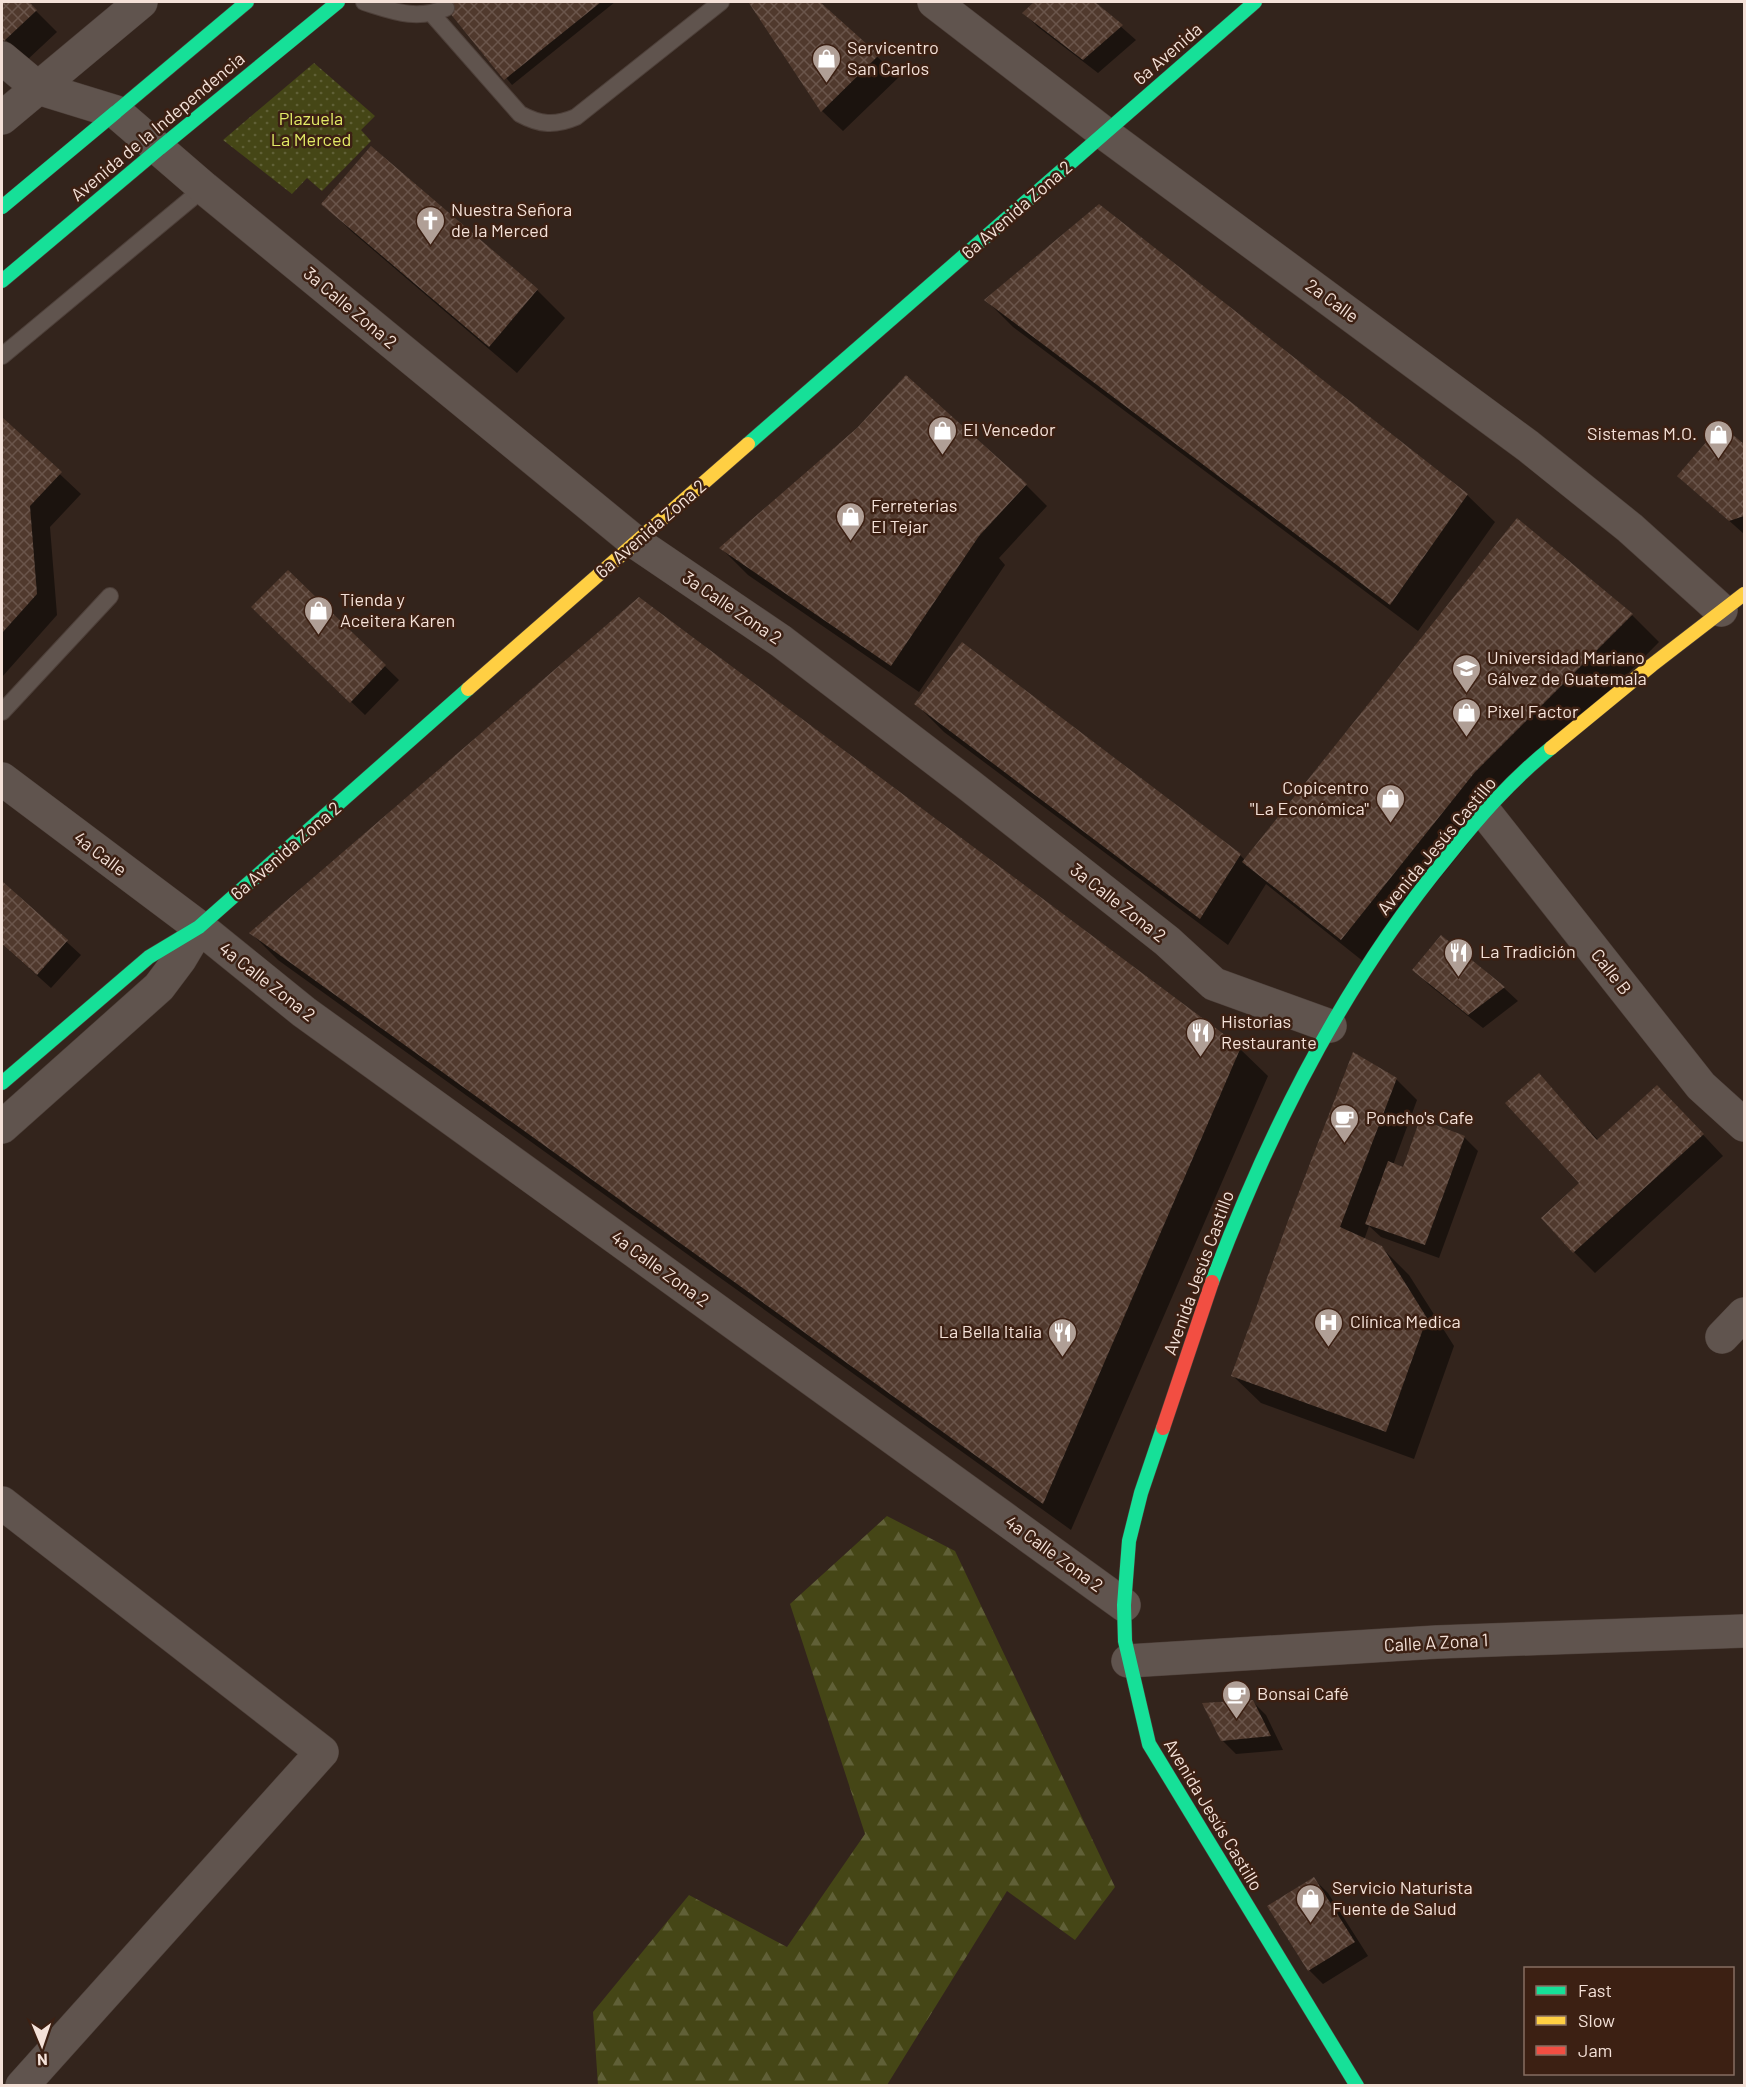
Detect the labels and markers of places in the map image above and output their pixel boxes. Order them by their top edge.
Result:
place label: Servicentro San Carlos [847,36,939,79]
shop icon: Servicentro San Carlos [810,42,842,84]
place label: Nuestra Señora de la Merced [451,198,572,241]
church icon: Nuestra Señora de la Merced [414,204,446,246]
shop icon: El Vencedor [926,414,958,456]
place label: El Vencedor [963,418,1056,440]
shop icon: Sistemas M.O. [1702,418,1734,460]
place label: Sistemas M.O. [1587,422,1697,444]
place label: Ferreterias El Tejar [871,494,957,537]
shop icon: Ferreterias El Tejar [834,500,866,542]
place label: Tienda y Aceitera Karen [340,588,455,631]
shop icon: Tienda y Aceitera Karen [303,594,335,636]
place label: Universidad Mariano Gálvez de Guatemala [1487,646,1647,689]
school or university icon: Universidad Mariano Gálvez de Guatemala [1450,652,1482,694]
shop icon: Pixel Factor [1450,696,1482,738]
place label: Pixel Factor [1487,700,1579,722]
place label: Copicentro "La Económica" [1250,776,1369,819]
shop icon: Copicentro "La Económica" [1374,782,1406,824]
restaurant icon: La Tradición [1443,936,1475,978]
place label: La Tradición [1480,940,1576,962]
place label: Historias Restaurante [1221,1010,1317,1053]
restaurant icon: Historias Restaurante [1184,1016,1216,1058]
cafe icon: Poncho's Cafe [1329,1102,1361,1144]
place label: Poncho's Cafe [1366,1106,1473,1128]
hospital icon: Clínica Medica [1313,1306,1345,1348]
place label: Clínica Medica [1350,1310,1461,1332]
restaurant icon: La Bella Italia [1047,1316,1079,1358]
place label: La Bella Italia [939,1320,1042,1342]
cafe icon: Bonsai Café [1220,1678,1252,1720]
place label: Bonsai Café [1257,1682,1349,1704]
place label: Servicio Naturista Fuente de Salud [1332,1876,1473,1919]
shop icon: Servicio Naturista Fuente de Salud [1295,1882,1327,1924]

